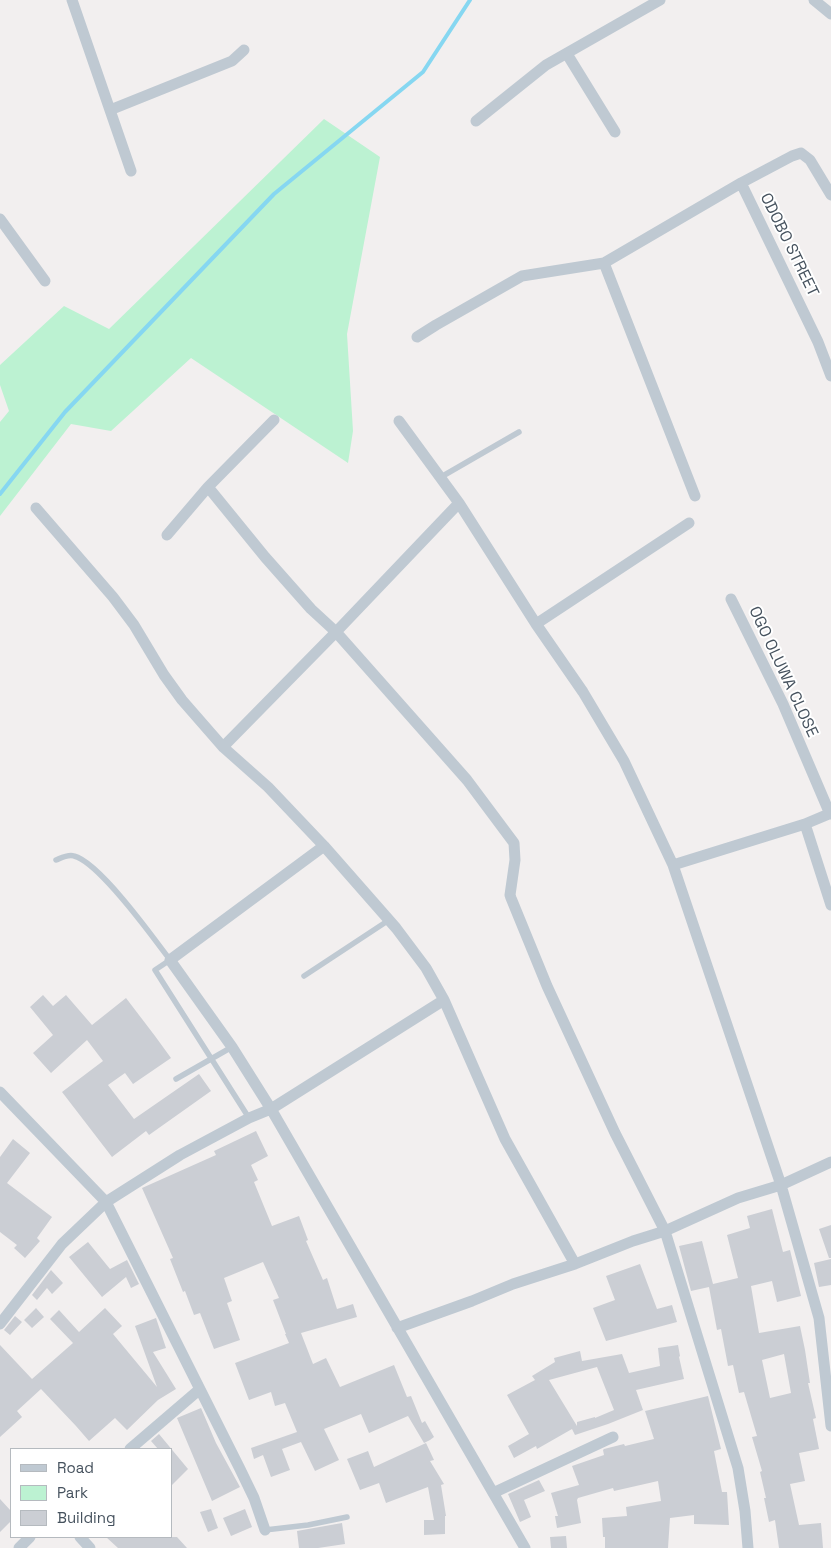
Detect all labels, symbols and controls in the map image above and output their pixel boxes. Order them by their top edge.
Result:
street label: ODOBO STREET [756,190,822,300]
street label: OGO OLUWA CLOSE [744,604,822,740]
legend [10,1448,172,1538]
text: Road [57,1458,94,1477]
text: Park [57,1483,88,1502]
text: Building [57,1508,116,1527]

